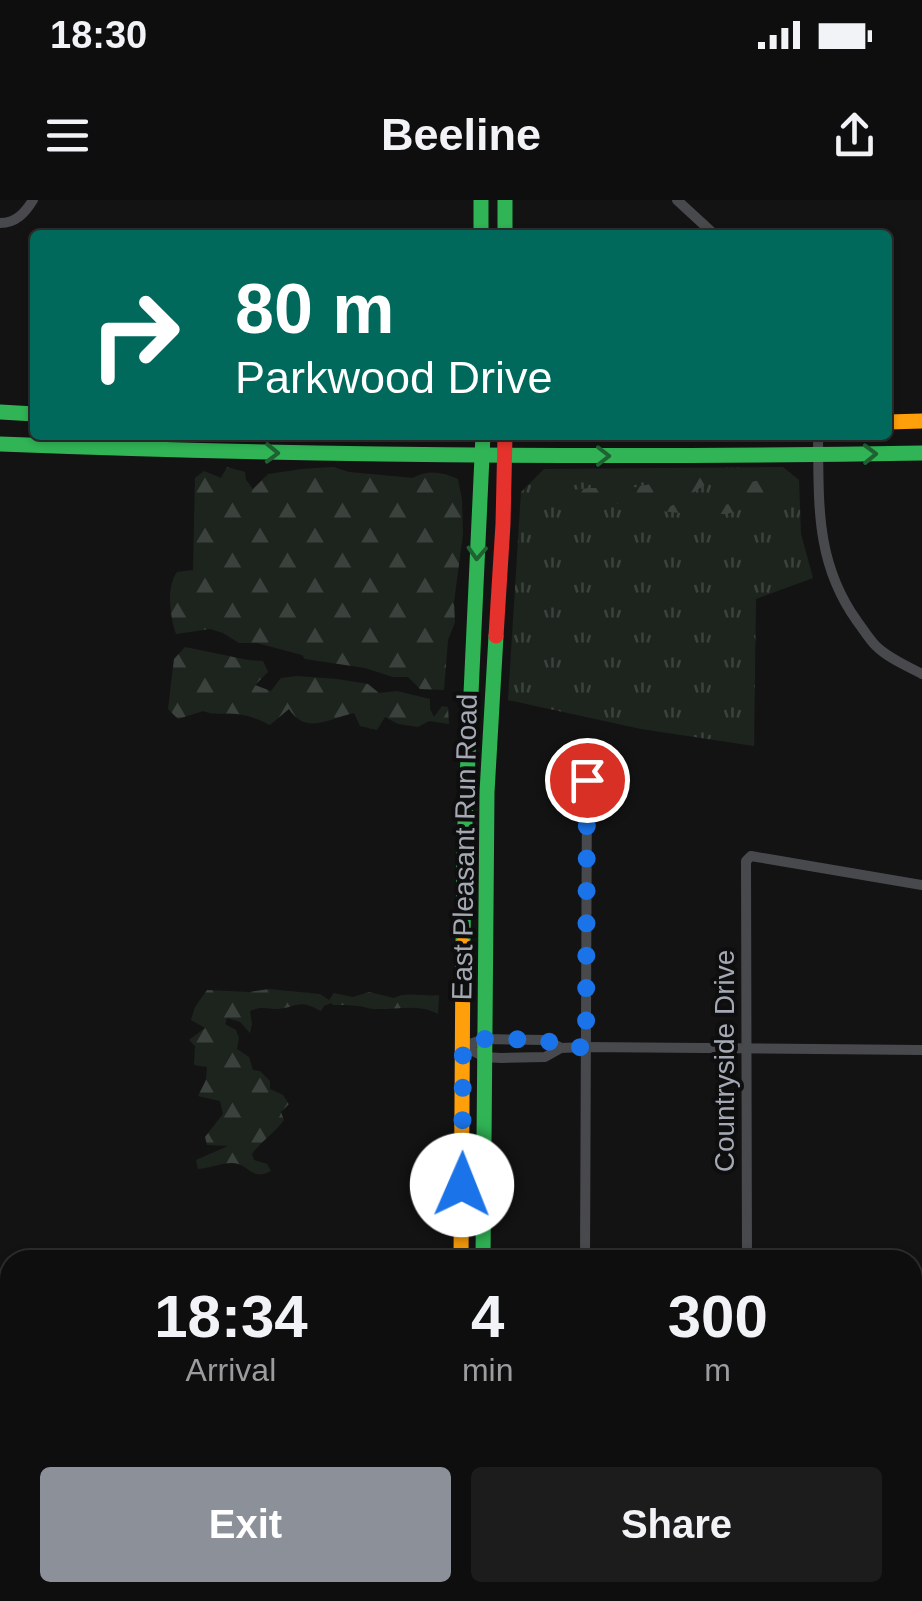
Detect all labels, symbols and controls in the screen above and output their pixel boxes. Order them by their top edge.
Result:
text: 18:30 [50,14,147,56]
icon: menu [40,108,95,163]
icon: share [827,108,882,163]
text: Beeline [381,109,541,160]
icon: right [70,270,200,400]
text: 80 m [235,270,395,348]
text: Parkwood Drive [235,352,553,403]
one-way arrow [266,442,281,464]
one-way arrow [863,443,879,464]
one-way arrow [596,445,611,467]
one-way arrow [467,545,488,561]
street label: East Pleasant Run Road [446,693,483,1001]
pin [545,738,630,823]
icon: arrive [560,753,615,808]
street label: Countryside Drive [709,950,740,1172]
position arrow [410,1133,514,1237]
text: 18:34 [154,1283,308,1350]
text: 4 [471,1283,504,1350]
text: 300 [668,1283,768,1350]
text: Arrival [186,1352,276,1388]
text: min [462,1352,513,1388]
text: m [704,1352,731,1388]
button: Exit [40,1467,451,1582]
button: Share [471,1467,882,1582]

